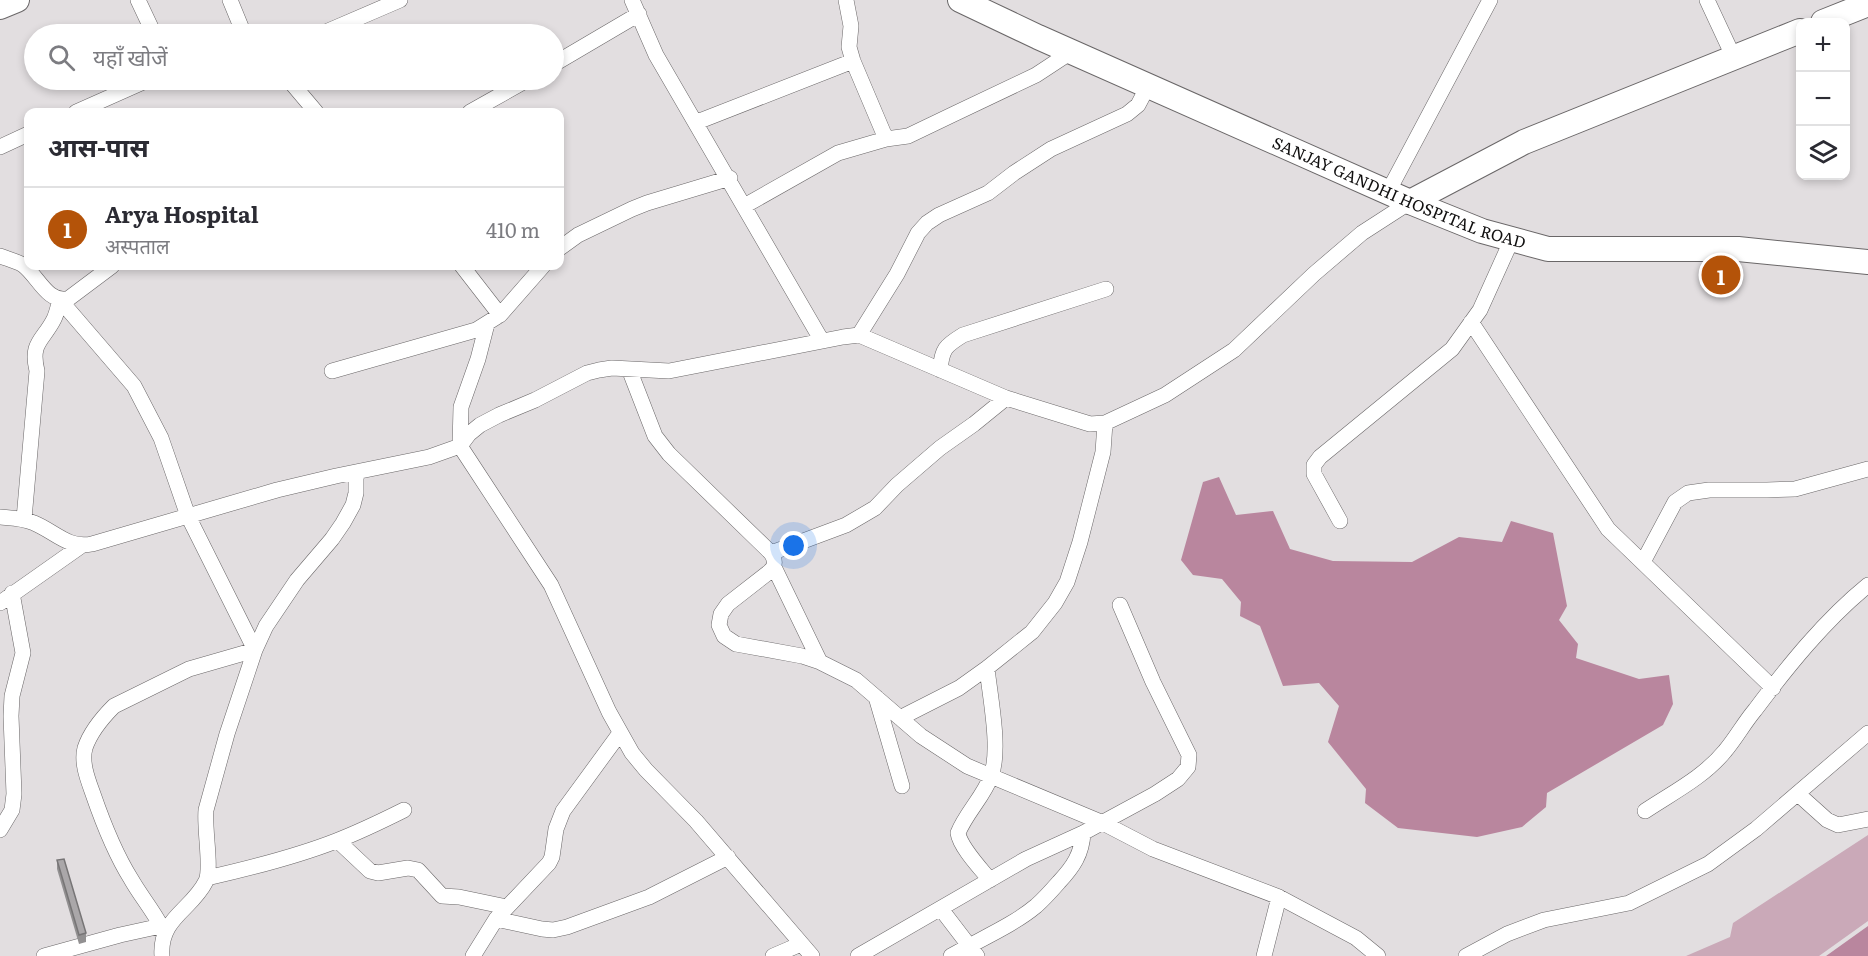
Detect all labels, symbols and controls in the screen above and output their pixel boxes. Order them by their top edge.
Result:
map controls [1796,18,1850,180]
button: + [1796,18,1850,72]
search box [24,24,564,90]
text: यहाँ खोजें [93,40,168,73]
icon: search [45,41,78,74]
button: − [1796,72,1850,126]
text: आस-पास [48,126,149,165]
button: layers [1796,126,1850,180]
street label: SANJAY GANDHI HOSPITAL ROAD [1269,130,1529,253]
text: Arya Hospital [105,197,259,230]
text: 1 [63,214,72,244]
text: 410 m [486,214,540,244]
text: अस्पताल [105,230,170,260]
pin: 1 [1702,252,1740,298]
your location [779,531,808,560]

